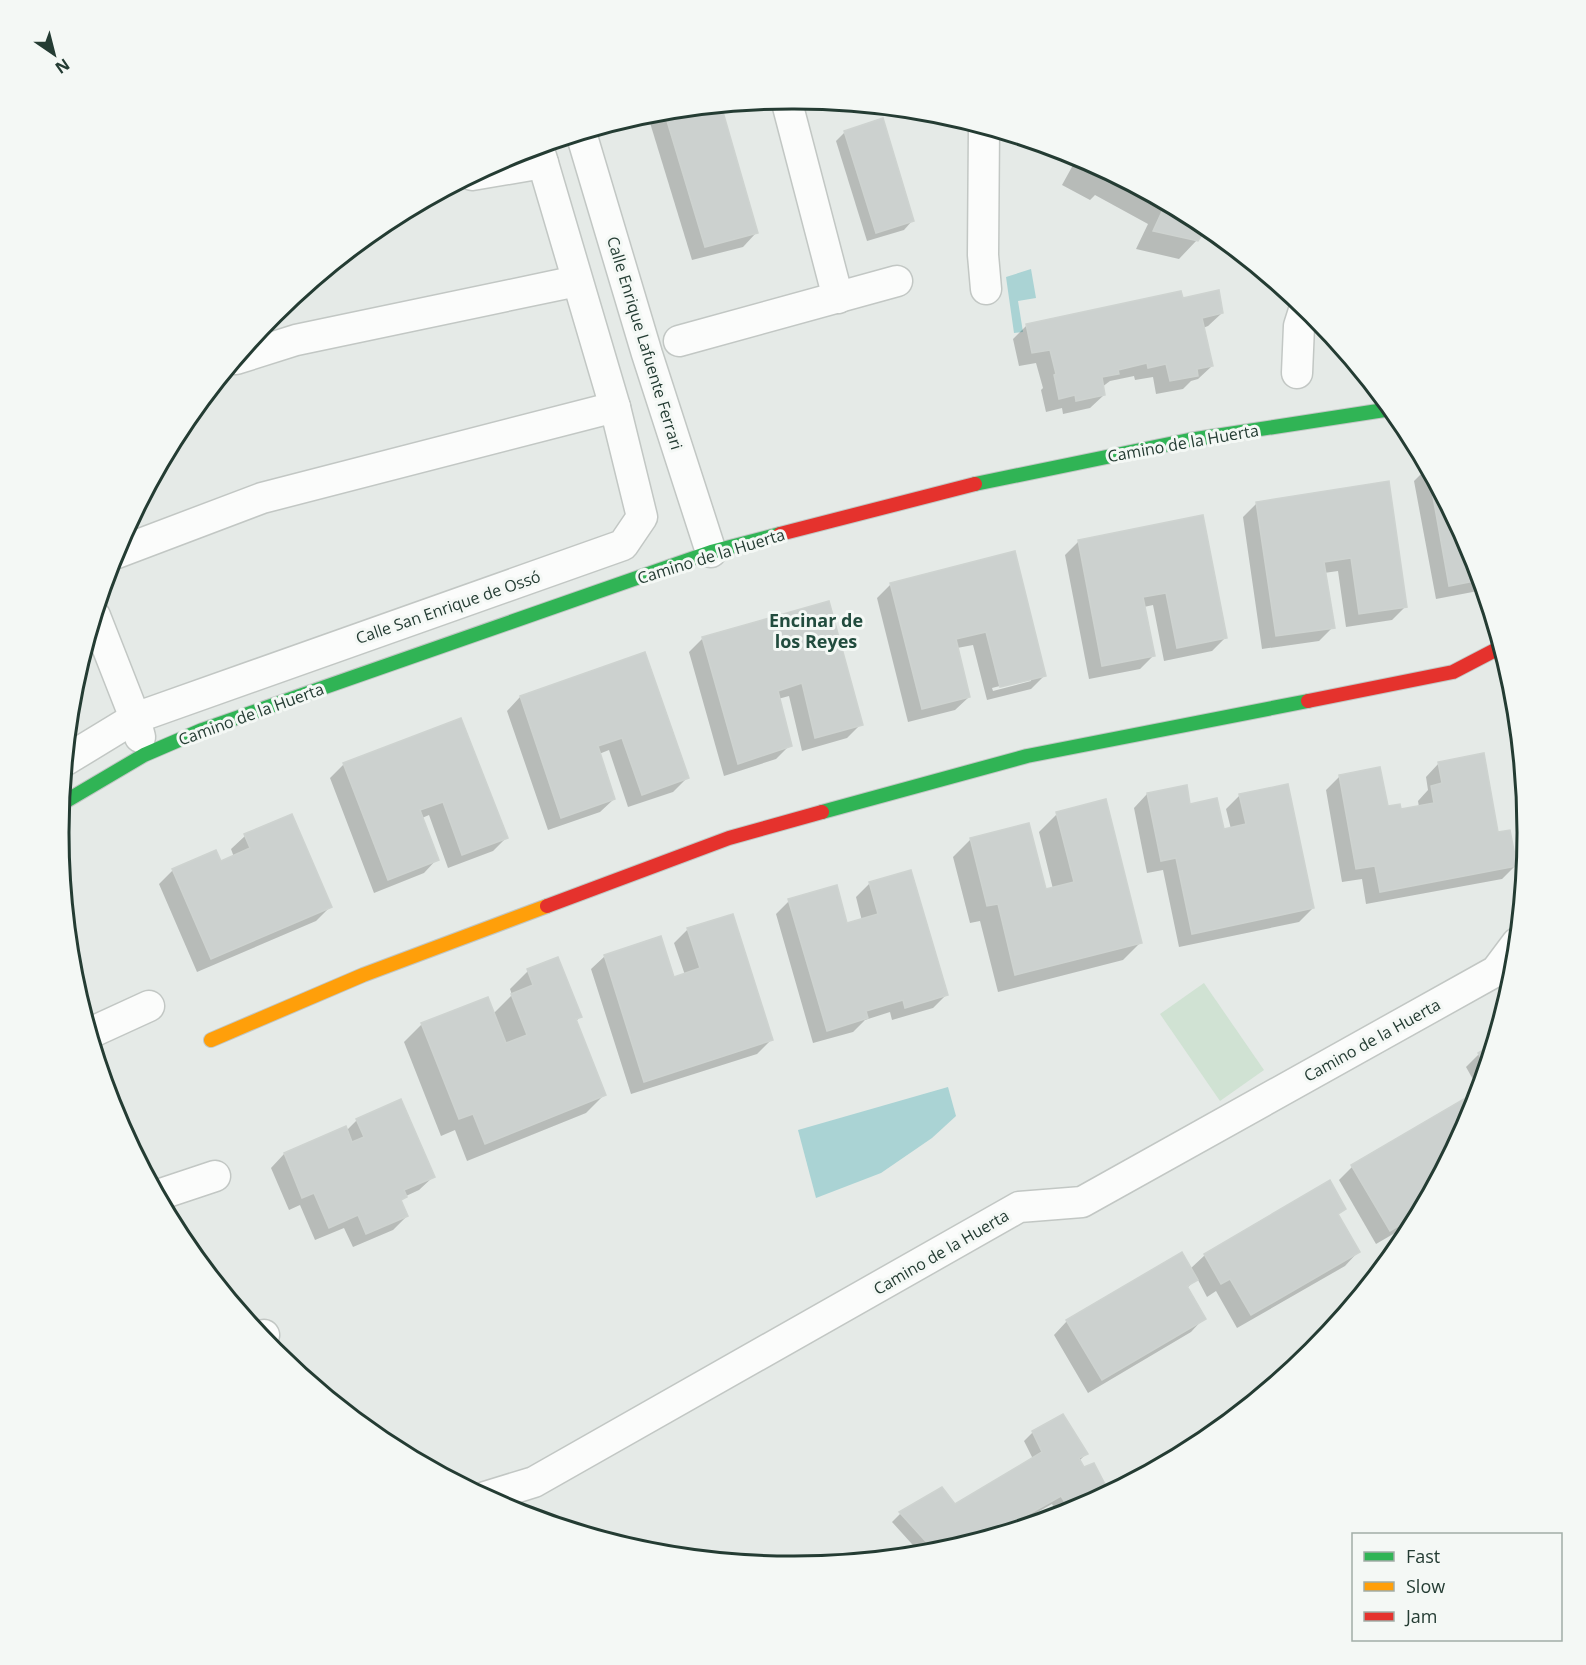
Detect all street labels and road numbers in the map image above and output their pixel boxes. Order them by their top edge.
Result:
street label: Calle Enrique Lafuente Ferrari [602,234,688,452]
street label: Camino de la Huerta [1106,419,1260,467]
street label: Camino de la Huerta [635,523,787,589]
street label: Calle San Enrique de Ossó [353,565,543,649]
street label: Camino de la Huerta [175,677,327,751]
street label: Camino de la Huerta [1300,993,1444,1087]
street label: Camino de la Huerta [869,1204,1013,1300]

